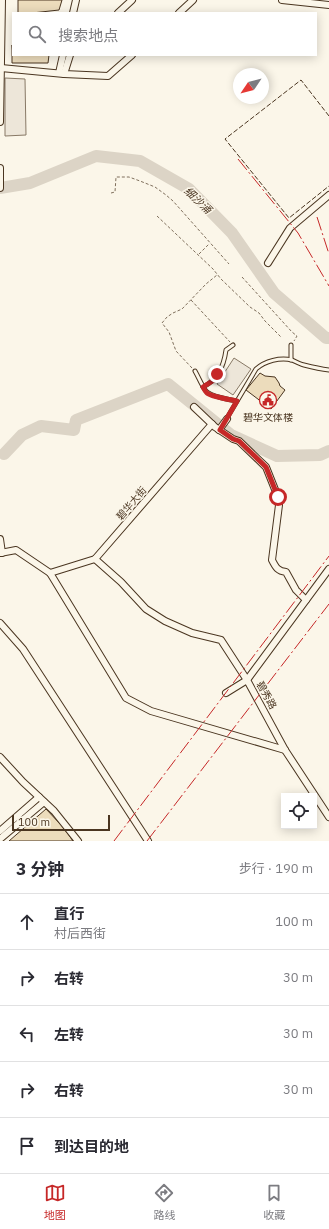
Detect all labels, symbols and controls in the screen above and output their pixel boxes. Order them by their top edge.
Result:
search box [12,12,317,56]
icon: search [26,23,48,45]
text: 搜索地点 [58,26,118,45]
north arrow [233,68,269,104]
water label: 细沙涌 [181,184,216,218]
route end [208,365,226,383]
public building icon: 碧华文体楼 [258,390,278,410]
place label: 碧华文体楼 [243,411,293,424]
street label: 碧华大街 [113,484,149,523]
route start [269,488,287,506]
street label: 碧秀路 [254,679,280,712]
map controls [281,793,317,829]
button: locate [281,793,317,829]
scale bar [12,813,110,832]
text: 100 m [18,815,50,829]
text: 3 分钟 [16,858,64,880]
text: 步行 · 190 m [239,860,313,877]
text: 直行 [54,904,84,923]
icon: ahead [16,911,38,933]
text: 100 m [275,913,313,930]
text: 村后西街 [54,925,106,942]
icon: right [16,967,38,989]
text: 右转 [54,969,84,988]
text: 30 m [283,969,313,986]
icon: left [16,1023,38,1045]
text: 左转 [54,1025,84,1044]
text: 30 m [283,1025,313,1042]
icon: right [16,1079,38,1101]
text: 右转 [54,1081,84,1100]
text: 30 m [283,1081,313,1098]
icon: arrive [16,1135,38,1157]
text: 到达目的地 [54,1137,129,1156]
tab: 地图 [44,1182,66,1222]
tab: 路线 [153,1182,175,1222]
tab: 收藏 [263,1182,285,1222]

